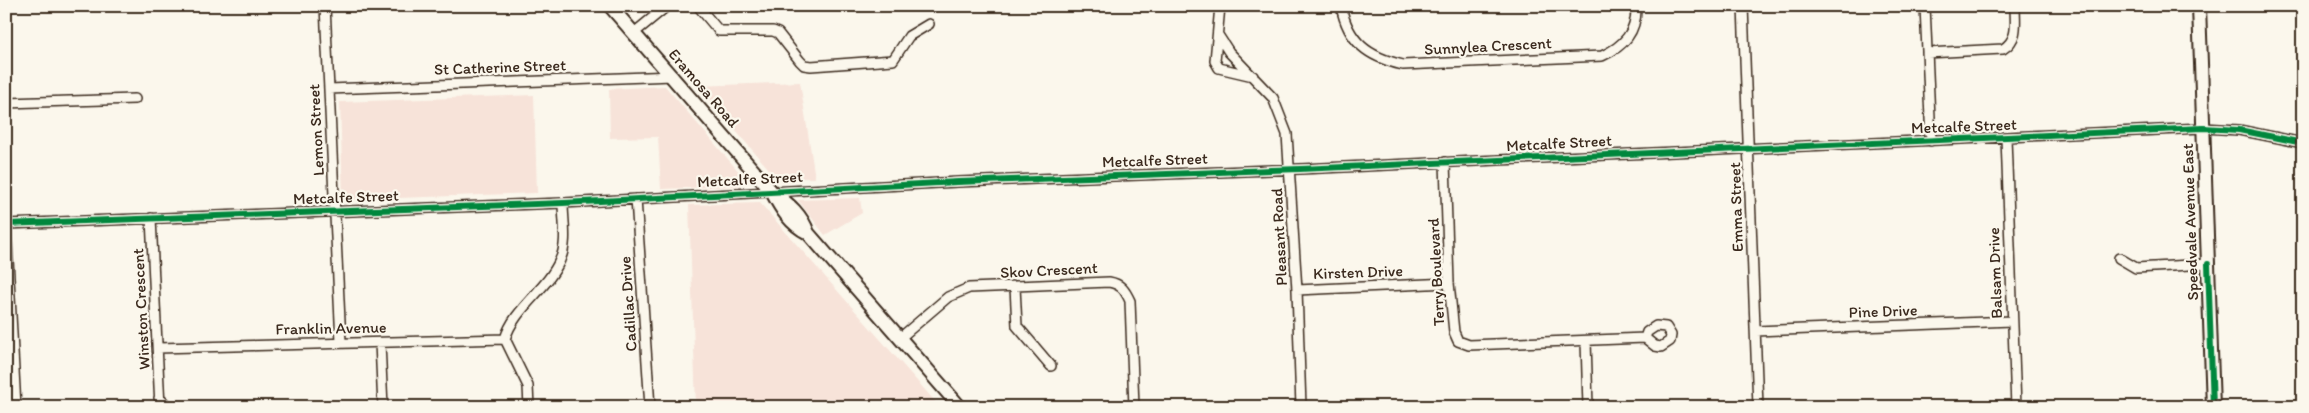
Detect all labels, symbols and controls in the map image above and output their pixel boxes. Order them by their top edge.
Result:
street label: Sunnylea Crescent [1424,33,1552,59]
street label: Eramosa Road [665,45,743,131]
street label: St Catherine Street [434,55,566,79]
street label: Lemon Street [304,84,328,176]
street label: Metcalfe Street [1911,115,2017,137]
street label: Metcalfe Street [1506,131,1612,155]
street label: Speedvale Avenue East [2178,143,2202,301]
street label: Metcalfe Street [1102,149,1208,171]
street label: Emma Street [1725,162,1747,252]
street label: Metcalfe Street [697,167,803,191]
street label: Metcalfe Street [293,186,399,208]
street label: Pleasant Road [1267,187,1291,286]
street label: Terry Boulevard [1424,217,1448,327]
street label: Balsam Drive [1984,227,2006,319]
street label: Winston Crescent [128,248,154,370]
street label: Cadillac Drive [615,256,641,352]
street label: Skov Crescent [1000,258,1098,282]
street label: Kirsten Drive [1313,261,1403,283]
street label: Pine Drive [1848,300,1918,322]
street label: Franklin Avenue [275,318,387,338]

